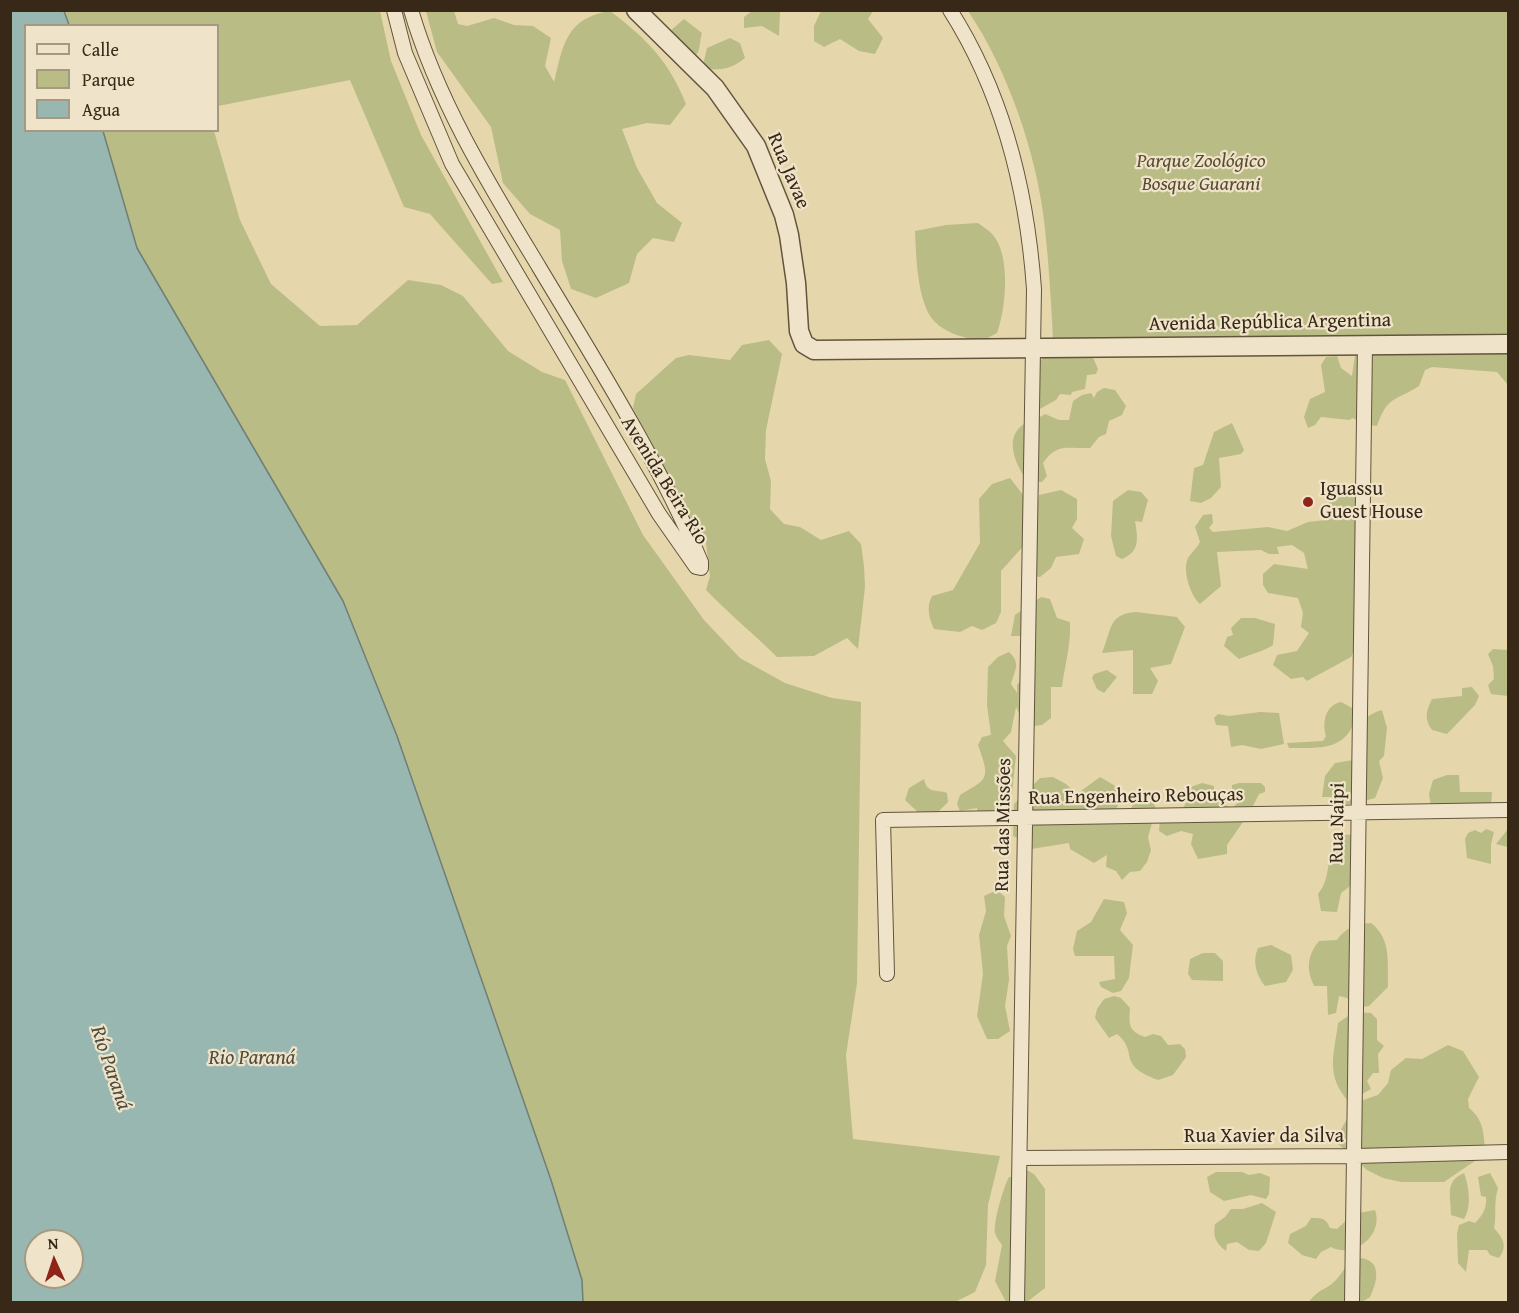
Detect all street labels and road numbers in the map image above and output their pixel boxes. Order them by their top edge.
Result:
street label: Rua Javae [761,129,815,213]
street label: Avenida República Argentina [1149,309,1391,337]
street label: Avenida Beira Rio [615,412,713,550]
street label: Rua das Missões [991,758,1017,892]
street label: Rua Naipi [1325,782,1351,864]
street label: Rua Engenheiro Rebouças [1028,783,1244,811]
street label: Rua Xavier da Silva [1184,1125,1344,1149]

